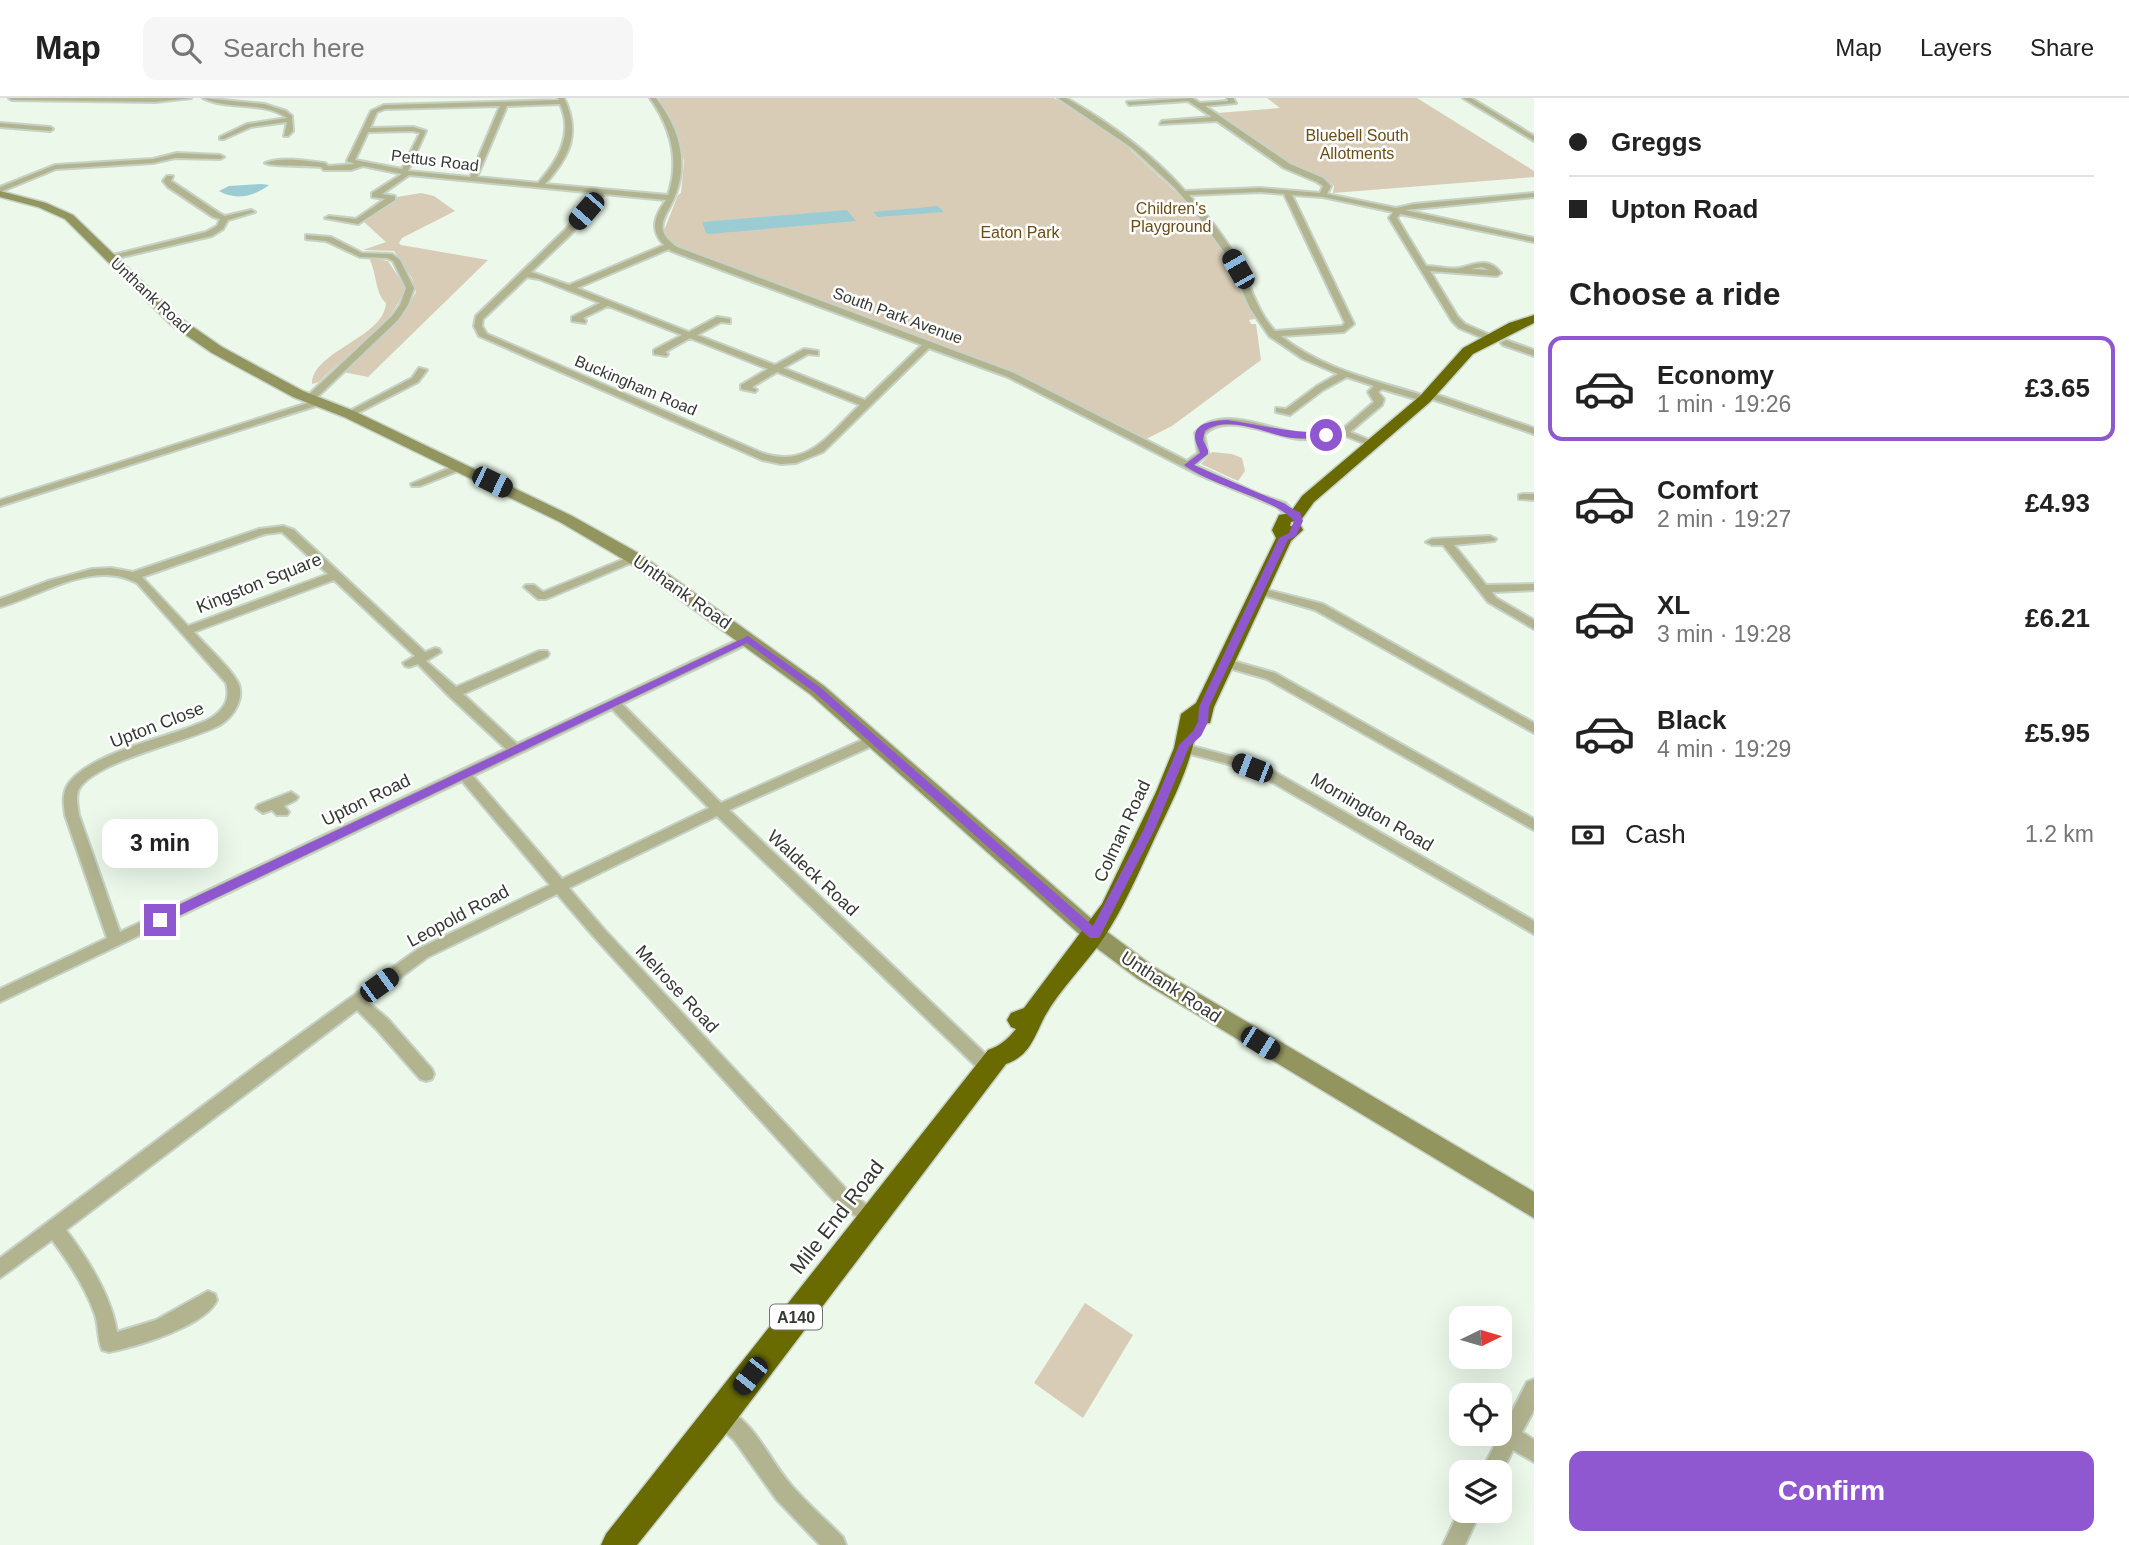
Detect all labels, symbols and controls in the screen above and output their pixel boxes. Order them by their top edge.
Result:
search box [143,17,633,80]
text: Map [35,29,101,66]
icon: search [167,29,205,67]
text: Search here [223,33,365,63]
text: Map [1835,34,1882,61]
text: Layers [1920,34,1992,61]
text: Share [2030,34,2094,61]
park label: Bluebell South Allotments [1305,127,1409,162]
text: Greggs [1611,127,1702,157]
street label: Pettus Road [390,147,480,174]
car [565,188,608,234]
text: Upton Road [1611,194,1758,224]
park label: Children's Playground [1131,200,1211,235]
park label: Eaton Park [980,224,1061,241]
car [1219,246,1258,292]
street label: Unthank Road [107,254,194,336]
text: Choose a ride [1569,276,1781,312]
street label: South Park Avenue [831,284,965,347]
street label: Buckingham Road [572,352,699,419]
icon: car [1573,357,1636,420]
text: Economy [1657,360,1774,390]
text: £3.65 [2025,373,2090,403]
text: 1 min · 19:26 [1657,391,1791,417]
route start [1310,419,1342,451]
car [469,463,516,501]
icon: car [1573,472,1636,535]
text: Comfort [1657,475,1758,505]
text: £4.93 [2025,488,2090,518]
text: 2 min · 19:27 [1657,506,1791,532]
street label: Kingston Square [194,549,324,617]
street label: Unthank Road [629,551,735,633]
icon: car [1573,587,1636,650]
text: XL [1657,590,1690,620]
text: £6.21 [2025,603,2090,633]
text: 3 min · 19:28 [1657,621,1791,647]
street label: Upton Close [107,698,207,752]
icon: car [1573,702,1636,765]
text: Black [1657,705,1726,735]
text: £5.95 [2025,718,2090,748]
text: 4 min · 19:29 [1657,736,1791,762]
car [1229,751,1276,785]
street label: Mornington Road [1307,769,1437,855]
street label: Upton Road [318,770,414,830]
street label: Colman Road [1090,777,1154,885]
icon: cash [1569,816,1607,854]
callout: 3 min [102,818,218,868]
text: Cash [1625,819,1686,849]
text: 1.2 km [2025,821,2094,847]
street label: Waldeck Road [764,826,862,920]
text: 3 min [130,830,190,856]
street label: Leopold Road [404,881,512,951]
route end [144,904,176,936]
street label: Melrose Road [631,941,723,1037]
street label: Unthank Road [1117,947,1225,1027]
car [356,964,403,1006]
car [1237,1023,1284,1063]
street label: Mile End Road [785,1155,888,1278]
road number: A140 [770,1304,822,1330]
north arrow [1449,1306,1512,1368]
map controls [1449,1306,1512,1523]
car [729,1353,772,1399]
button: locate [1449,1383,1512,1446]
button: Confirm [1569,1451,2094,1531]
button: layers [1449,1460,1512,1523]

